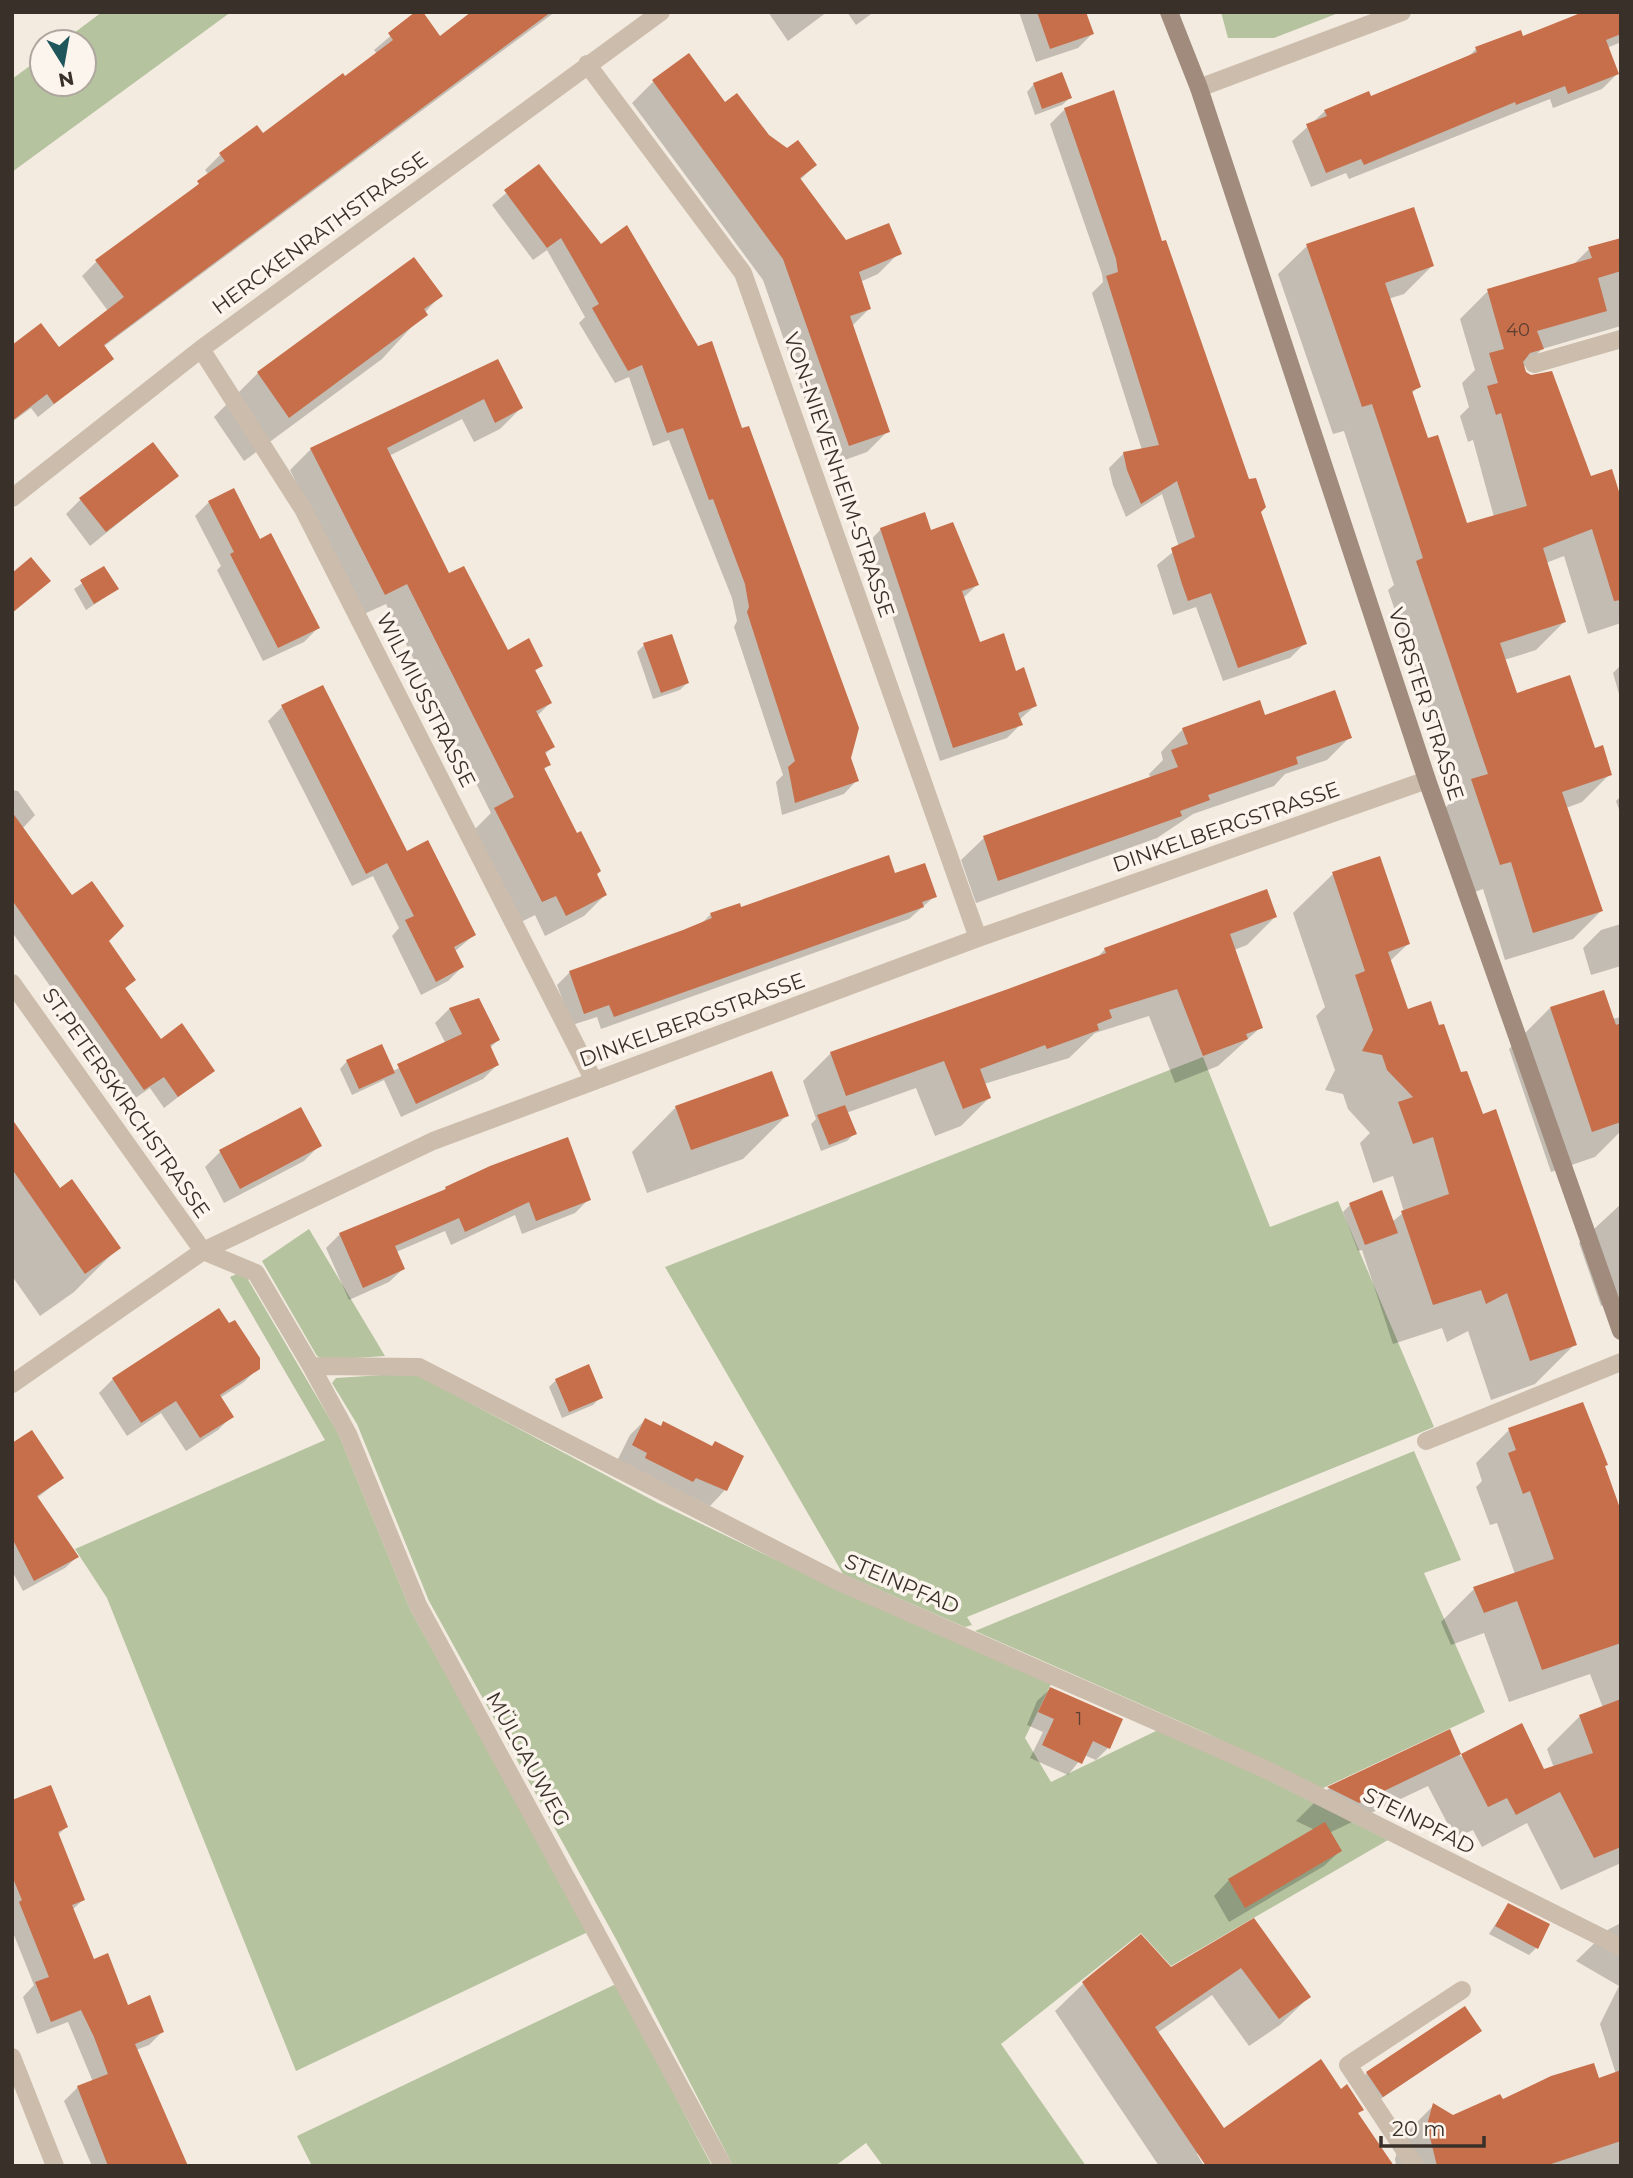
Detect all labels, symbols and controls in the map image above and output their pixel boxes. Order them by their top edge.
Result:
north arrow [28,28,98,98]
text: N [56,66,76,92]
street label: HERCKENRATHSTRASSE [207,146,433,319]
house number: 40 [1506,319,1530,341]
street label: VON-NIEVENHEIM-STRASSE [779,329,900,621]
street label: VORSTER STRASSE [1383,604,1469,803]
street label: WILMIUSSTRASSE [372,608,481,791]
street label: DINKELBERGSTRASSE [1109,776,1343,877]
street label: DINKELBERGSTRASSE [576,967,808,1072]
street label: ST.PETERSKIRCHSTRASSE [37,983,216,1223]
street label: STEINPFAD [841,1548,963,1619]
street label: MÜLGAUWEG [481,1687,576,1830]
house number: 1 [1076,1708,1082,1730]
street label: STEINPFAD [1359,1782,1479,1859]
scale bar [1381,2104,1484,2148]
text: 20 m [1392,2116,1446,2141]

